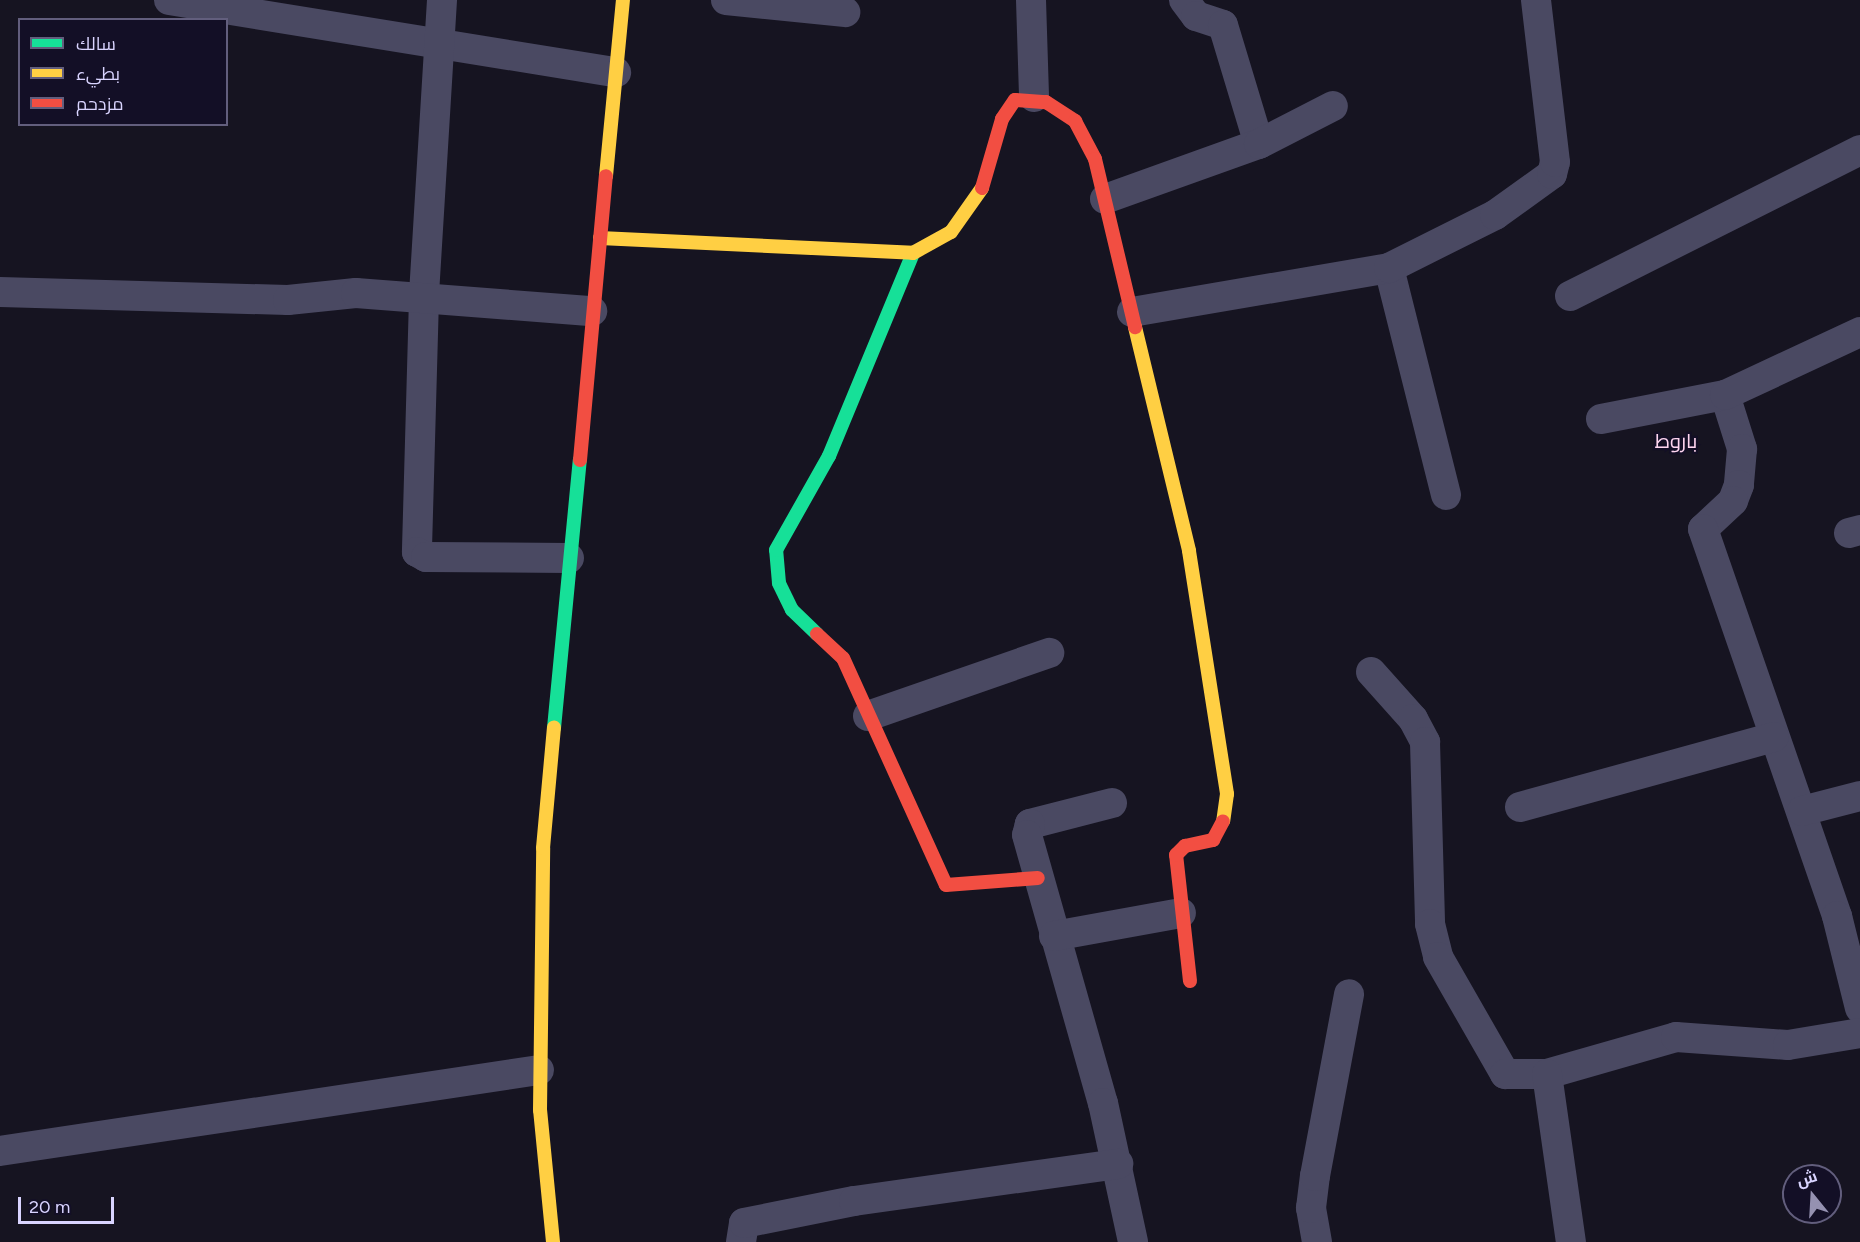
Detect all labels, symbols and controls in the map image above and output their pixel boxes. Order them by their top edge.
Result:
legend [18,18,228,126]
text: سالك [76,33,116,55]
text: بطيء [76,63,120,85]
text: مزدحم [76,93,124,115]
district label: باروط [1655,429,1697,453]
north arrow [1782,1164,1842,1224]
text: ش [1794,1166,1820,1191]
scale bar [21,1185,117,1223]
text: 20 m [29,1196,70,1218]

